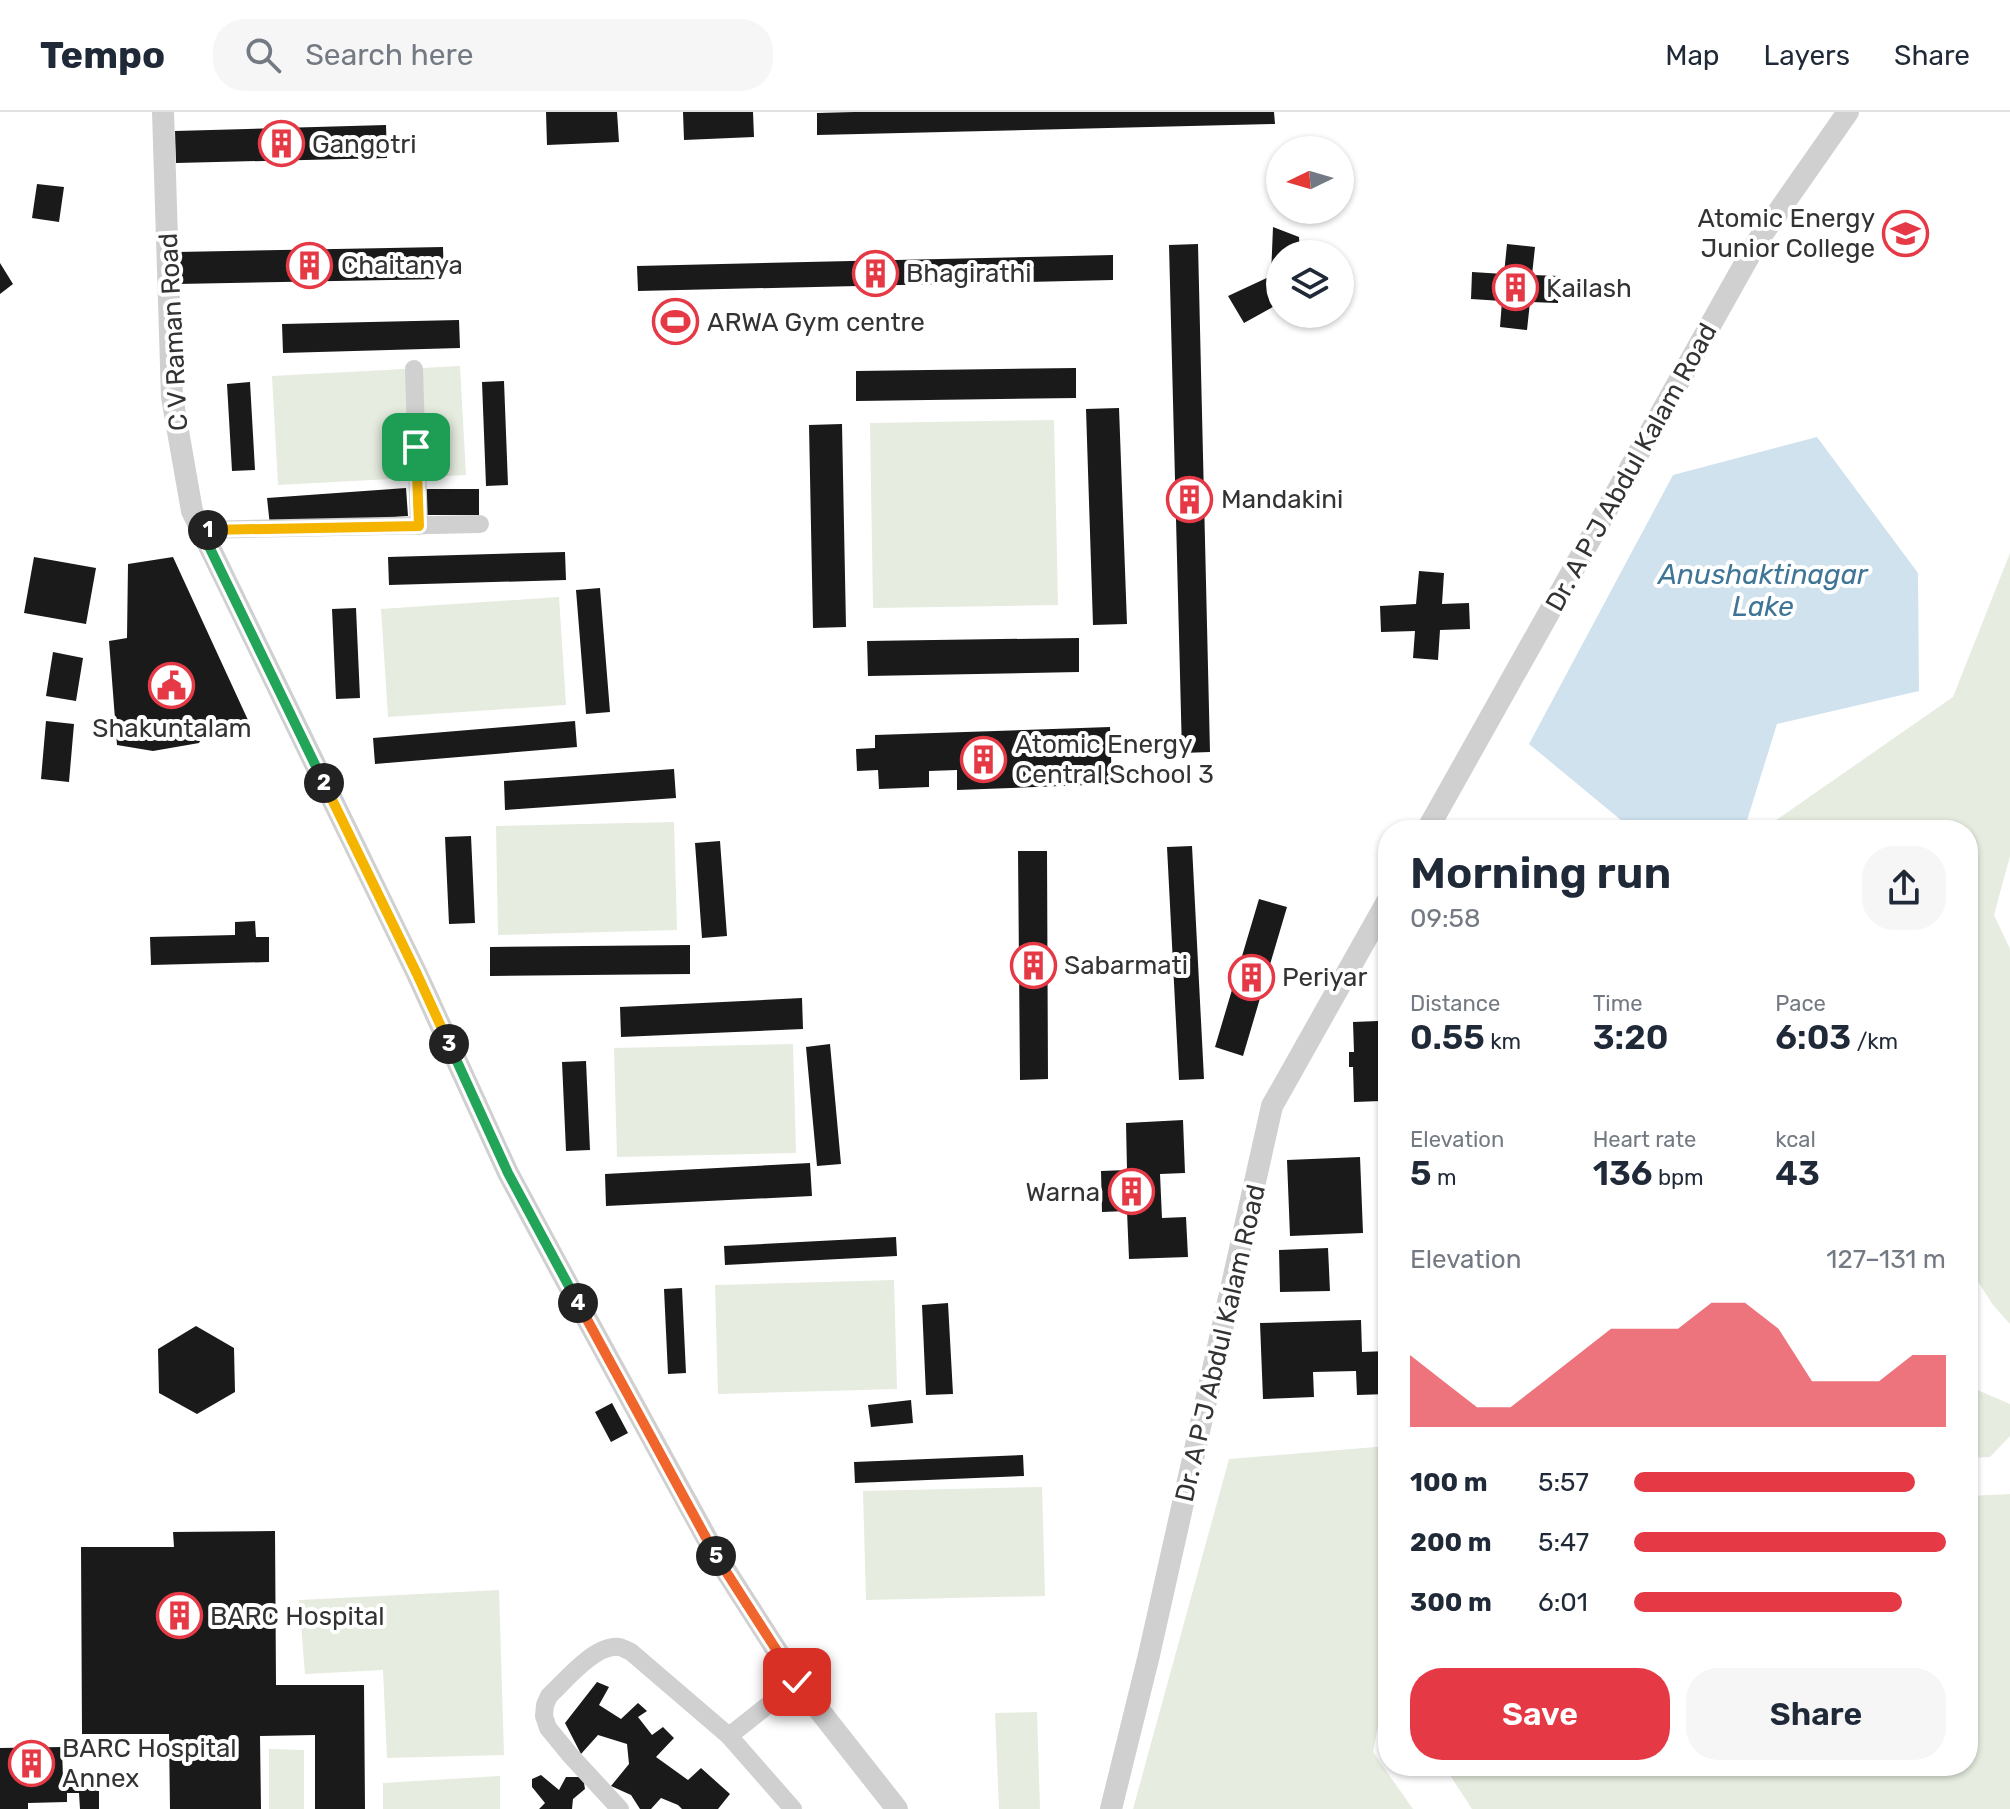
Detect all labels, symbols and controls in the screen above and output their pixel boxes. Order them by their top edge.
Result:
search box [213,19,773,91]
text: Tempo [40,32,165,78]
icon: search [241,33,285,77]
text: Search here [305,37,473,73]
text: Map [1665,39,1720,72]
text: Layers [1764,39,1850,72]
text: Share [1894,39,1970,72]
building icon: Gangotri [257,120,305,168]
place label: Gangotri [312,129,416,160]
north arrow [1266,136,1354,224]
map controls [1266,136,1354,328]
place label: Atomic Energy Junior College [1698,203,1875,264]
school or university icon: Atomic Energy Junior College [1882,209,1930,257]
street label: C V Raman Road [153,232,194,432]
button: layers [1266,240,1354,328]
building icon: Chaitanya [286,241,334,289]
building icon: Bhagirathi [851,249,899,297]
place label: Chaitanya [341,250,463,281]
place label: Bhagirathi [906,258,1032,289]
building icon: Kailash [1491,264,1539,312]
place label: Kailash [1546,273,1632,304]
sports icon: ARWA Gym centre [652,298,700,346]
place label: ARWA Gym centre [707,307,925,338]
street label: Dr. A P J Abdul Kalam Road [1539,318,1724,617]
pin [382,413,450,481]
icon: arrive [394,425,438,469]
building icon: Mandakini [1166,475,1214,523]
place label: Mandakini [1221,484,1343,515]
pin: 1 [188,510,228,550]
text: 1 [203,516,213,543]
water label: Anushaktinagar Lake [1656,558,1869,623]
public building icon: Shakuntalam [148,661,196,709]
place label: Shakuntalam [92,713,252,744]
place label: Atomic Energy Central School 3 [1015,729,1214,790]
building icon: Atomic Energy Central School 3 [960,735,1008,783]
pin: 2 [304,763,344,803]
text: 2 [317,769,331,796]
button: share [1862,846,1946,930]
text: Morning run [1410,847,1671,899]
text: 09:58 [1410,903,1481,934]
building icon: Sabarmati [1009,941,1057,989]
place label: Sabarmati [1064,950,1188,981]
building icon: Periyar [1227,953,1275,1001]
place label: Periyar [1282,962,1367,993]
text: Distance [1410,990,1500,1017]
text: Time [1593,990,1643,1017]
text: Pace [1775,990,1826,1017]
text: 0.55 [1410,1017,1485,1058]
text: 3:20 [1593,1017,1668,1058]
text: 6:03 [1775,1017,1851,1058]
pin: 3 [429,1024,469,1064]
text: km [1485,1028,1521,1055]
text: /km [1851,1028,1898,1055]
text: 3 [442,1030,456,1057]
text: Elevation [1410,1126,1504,1153]
text: Heart rate [1593,1126,1696,1153]
text: kcal [1775,1126,1816,1153]
text: 5 [1410,1153,1432,1194]
text: 136 [1593,1153,1653,1194]
text: 43 [1775,1153,1820,1194]
text: m [1432,1164,1456,1191]
text: bpm [1653,1164,1704,1191]
building icon: Warna [1107,1168,1155,1216]
place label: Warna [1025,1177,1100,1208]
street label: Dr. A P J Abdul Kalam Road [1169,1181,1272,1505]
text: Elevation [1410,1244,1521,1275]
text: 127–131 m [1826,1244,1946,1275]
pin: 4 [558,1283,598,1323]
text: 4 [570,1289,586,1316]
text: 100 m [1410,1467,1488,1498]
text: 5:57 [1538,1467,1589,1498]
text: 200 m [1410,1527,1492,1558]
text: 5:47 [1538,1527,1589,1558]
pin: 5 [696,1536,736,1576]
text: 5 [709,1542,723,1569]
text: 300 m [1410,1587,1492,1618]
text: 6:01 [1538,1587,1588,1618]
building icon: BARC Hospital [155,1592,203,1640]
place label: BARC Hospital [210,1601,385,1632]
pin [763,1648,831,1716]
icon: check [775,1660,819,1704]
button: Save [1410,1668,1670,1760]
button: Share [1686,1668,1946,1760]
place label: BARC Hospital Annex [62,1733,237,1794]
building icon: BARC Hospital Annex [7,1739,55,1787]

